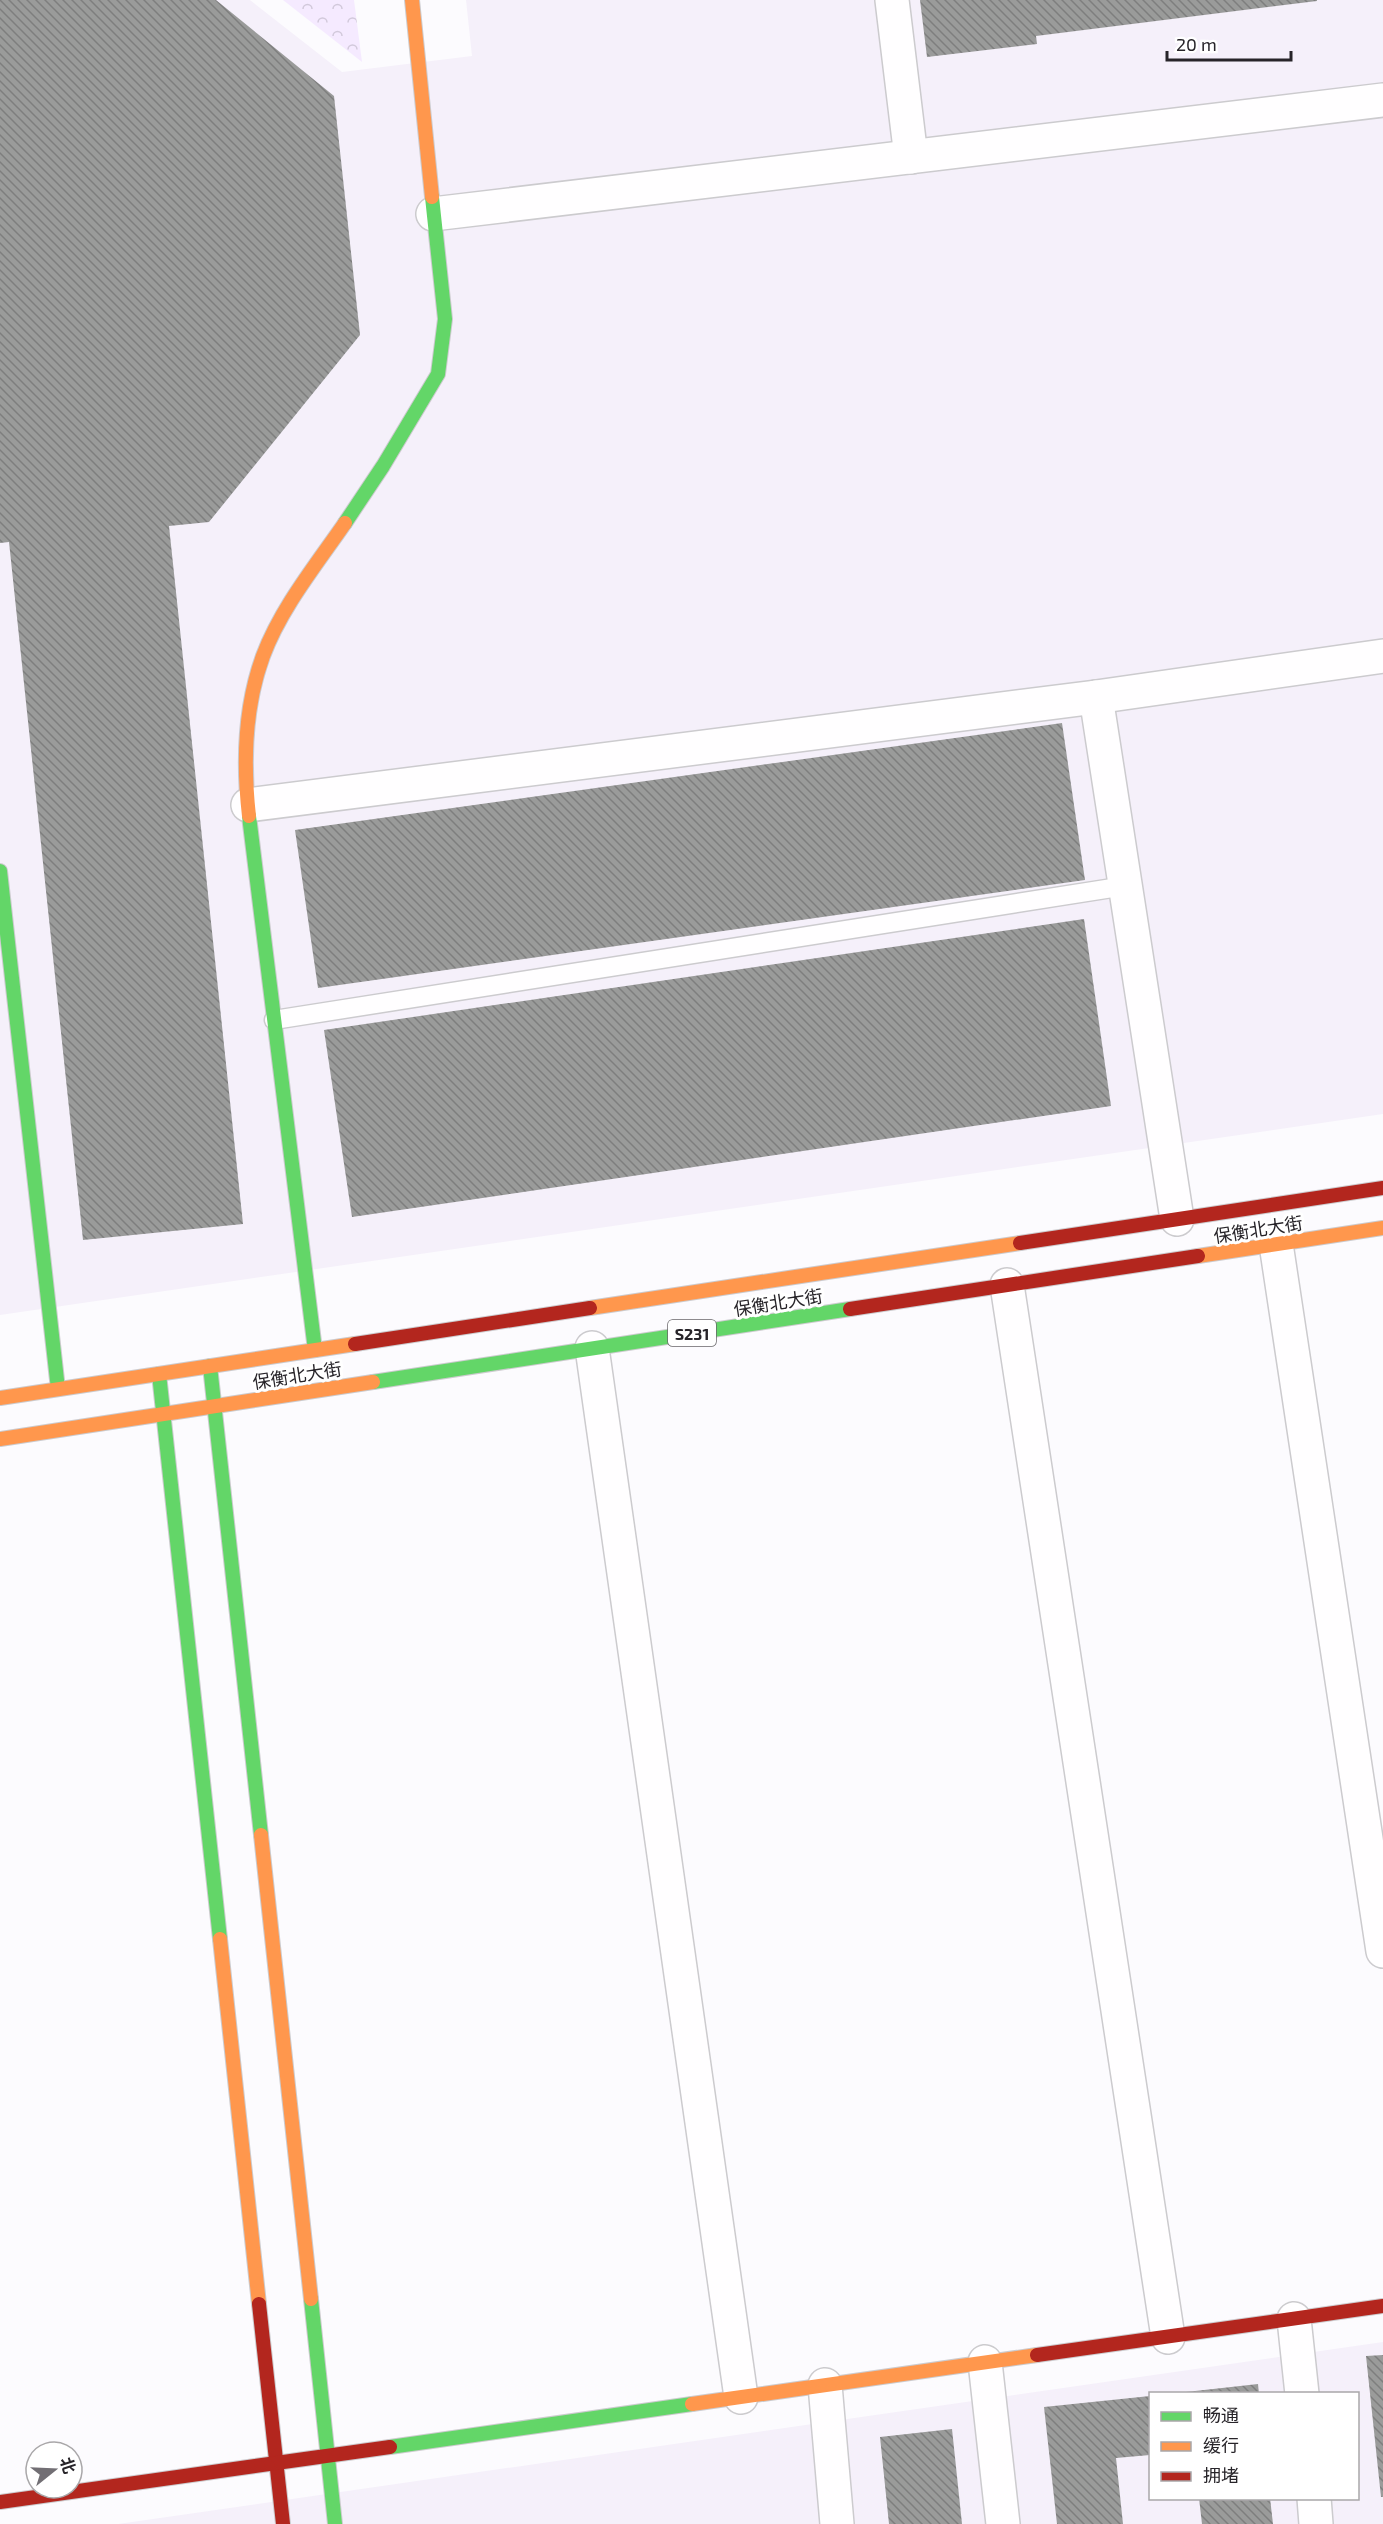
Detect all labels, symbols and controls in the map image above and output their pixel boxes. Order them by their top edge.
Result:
scale bar [1167,24,1292,62]
text: 20 m [1176,33,1217,55]
street label: 保衡北大街 [1212,1211,1304,1247]
street label: 保衡北大街 [732,1284,824,1320]
road number: S231 [668,1320,716,1346]
street label: 保衡北大街 [251,1357,343,1393]
legend [1149,2392,1359,2500]
text: 畅通 [1203,2404,1239,2426]
text: 缓行 [1203,2434,1239,2456]
north arrow [24,2440,84,2500]
text: 北 [57,2455,80,2476]
text: 拥堵 [1203,2464,1239,2486]

